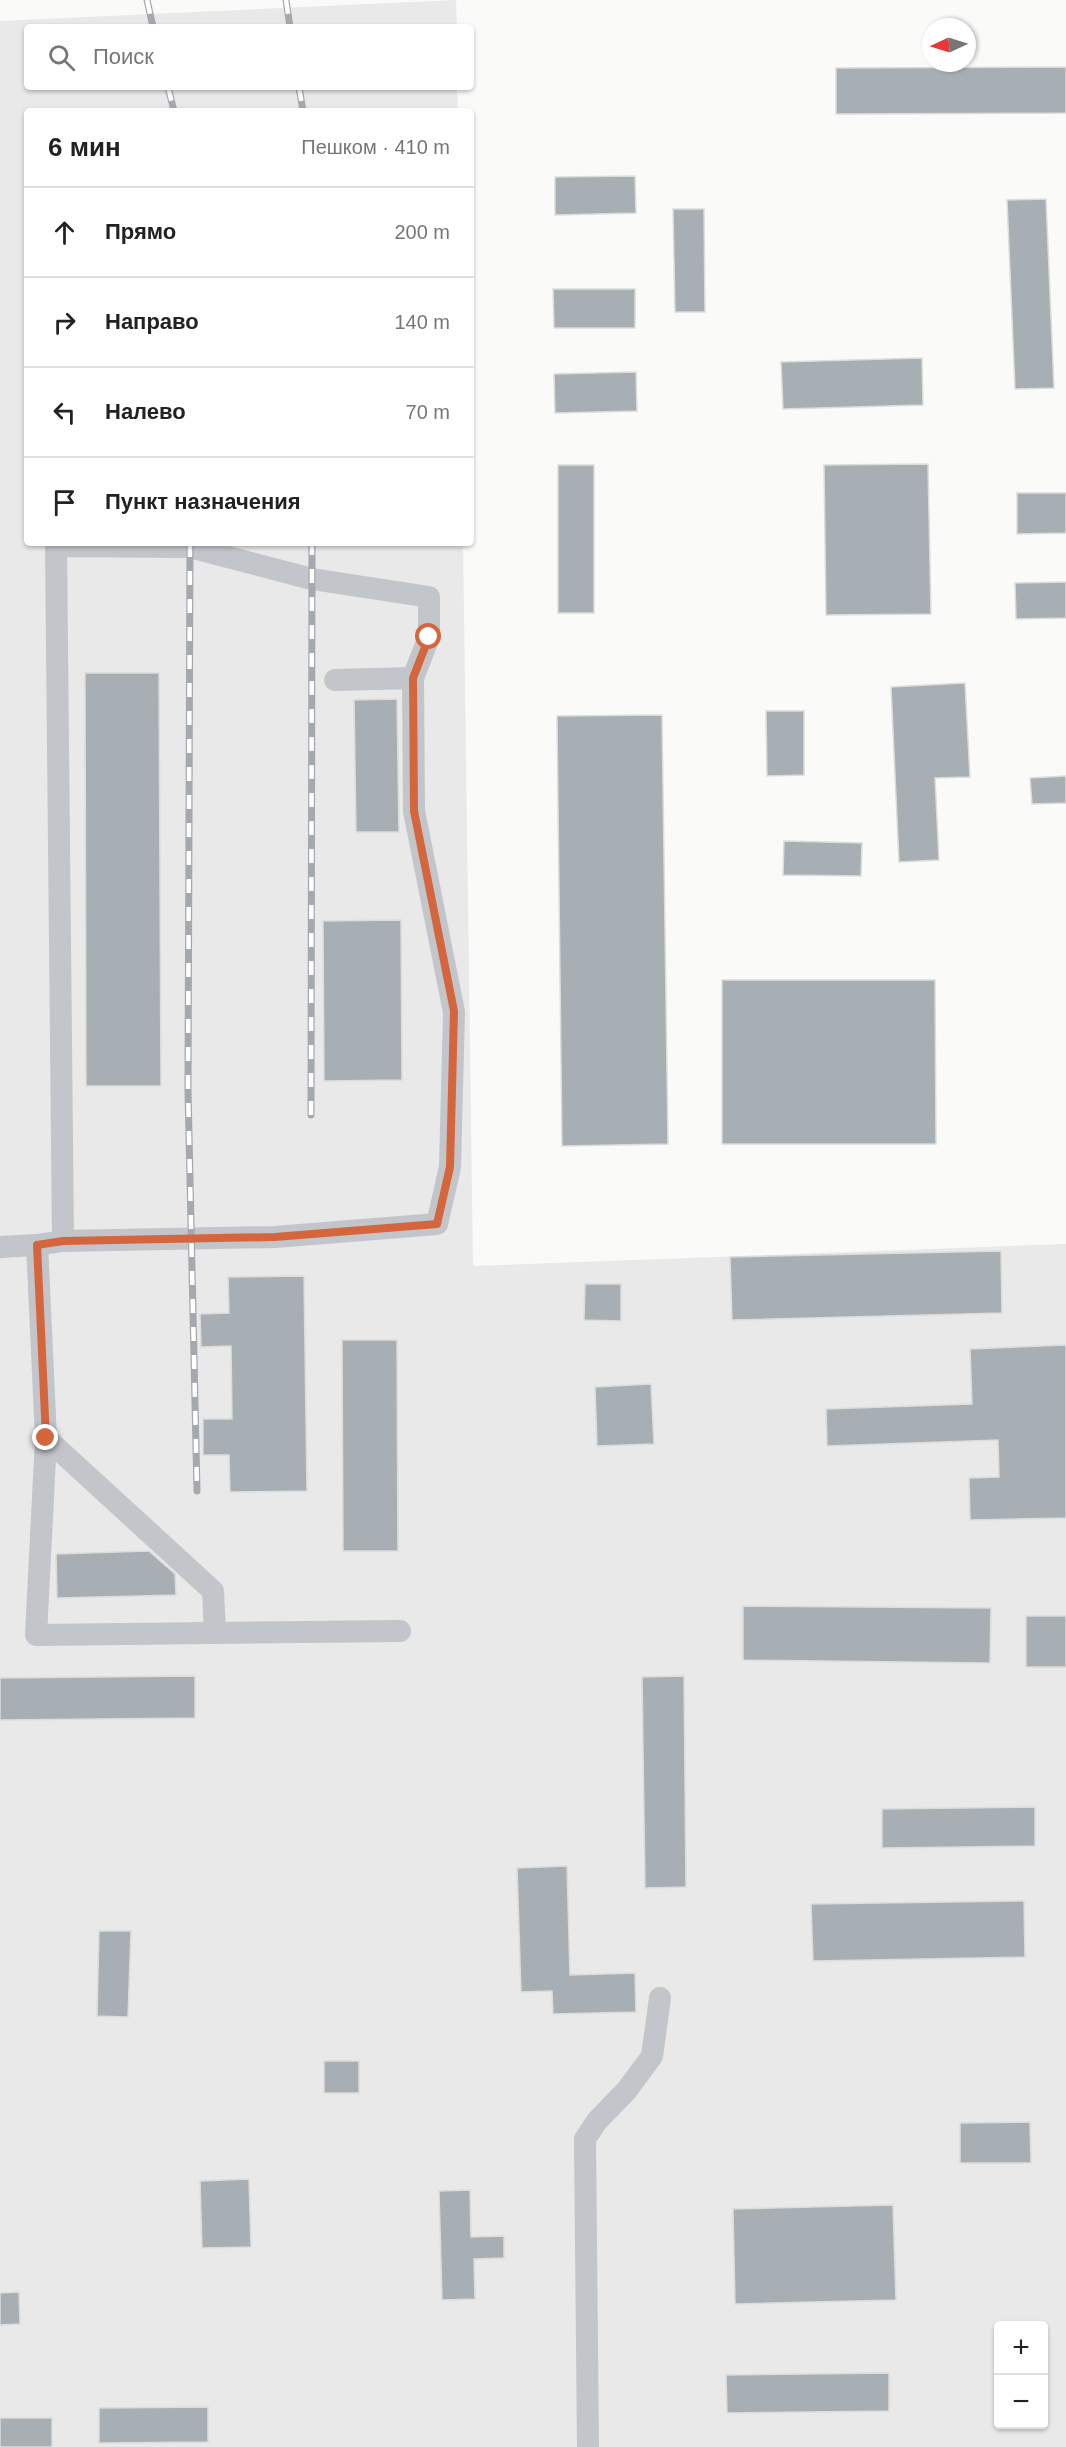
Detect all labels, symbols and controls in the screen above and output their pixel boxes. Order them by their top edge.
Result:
north arrow [922,18,976,72]
search box [24,24,474,90]
icon: search [45,41,78,74]
text: Поиск [93,44,154,69]
text: 6 мин [48,132,121,162]
text: Пешком · 410 m [301,136,450,158]
icon: ahead [48,216,81,249]
text: Прямо [105,219,176,244]
text: 200 m [394,221,450,243]
icon: right [48,306,81,339]
text: Направо [105,309,199,334]
text: 140 m [394,311,450,333]
icon: left [48,396,81,429]
text: Налево [105,399,186,424]
text: 70 m [406,401,450,423]
icon: arrive [48,486,81,519]
text: Пункт назначения [105,489,301,514]
route start [415,623,441,649]
route end [32,1424,58,1450]
map controls [994,2321,1048,2429]
button: + [994,2321,1048,2375]
button: − [994,2375,1048,2429]

